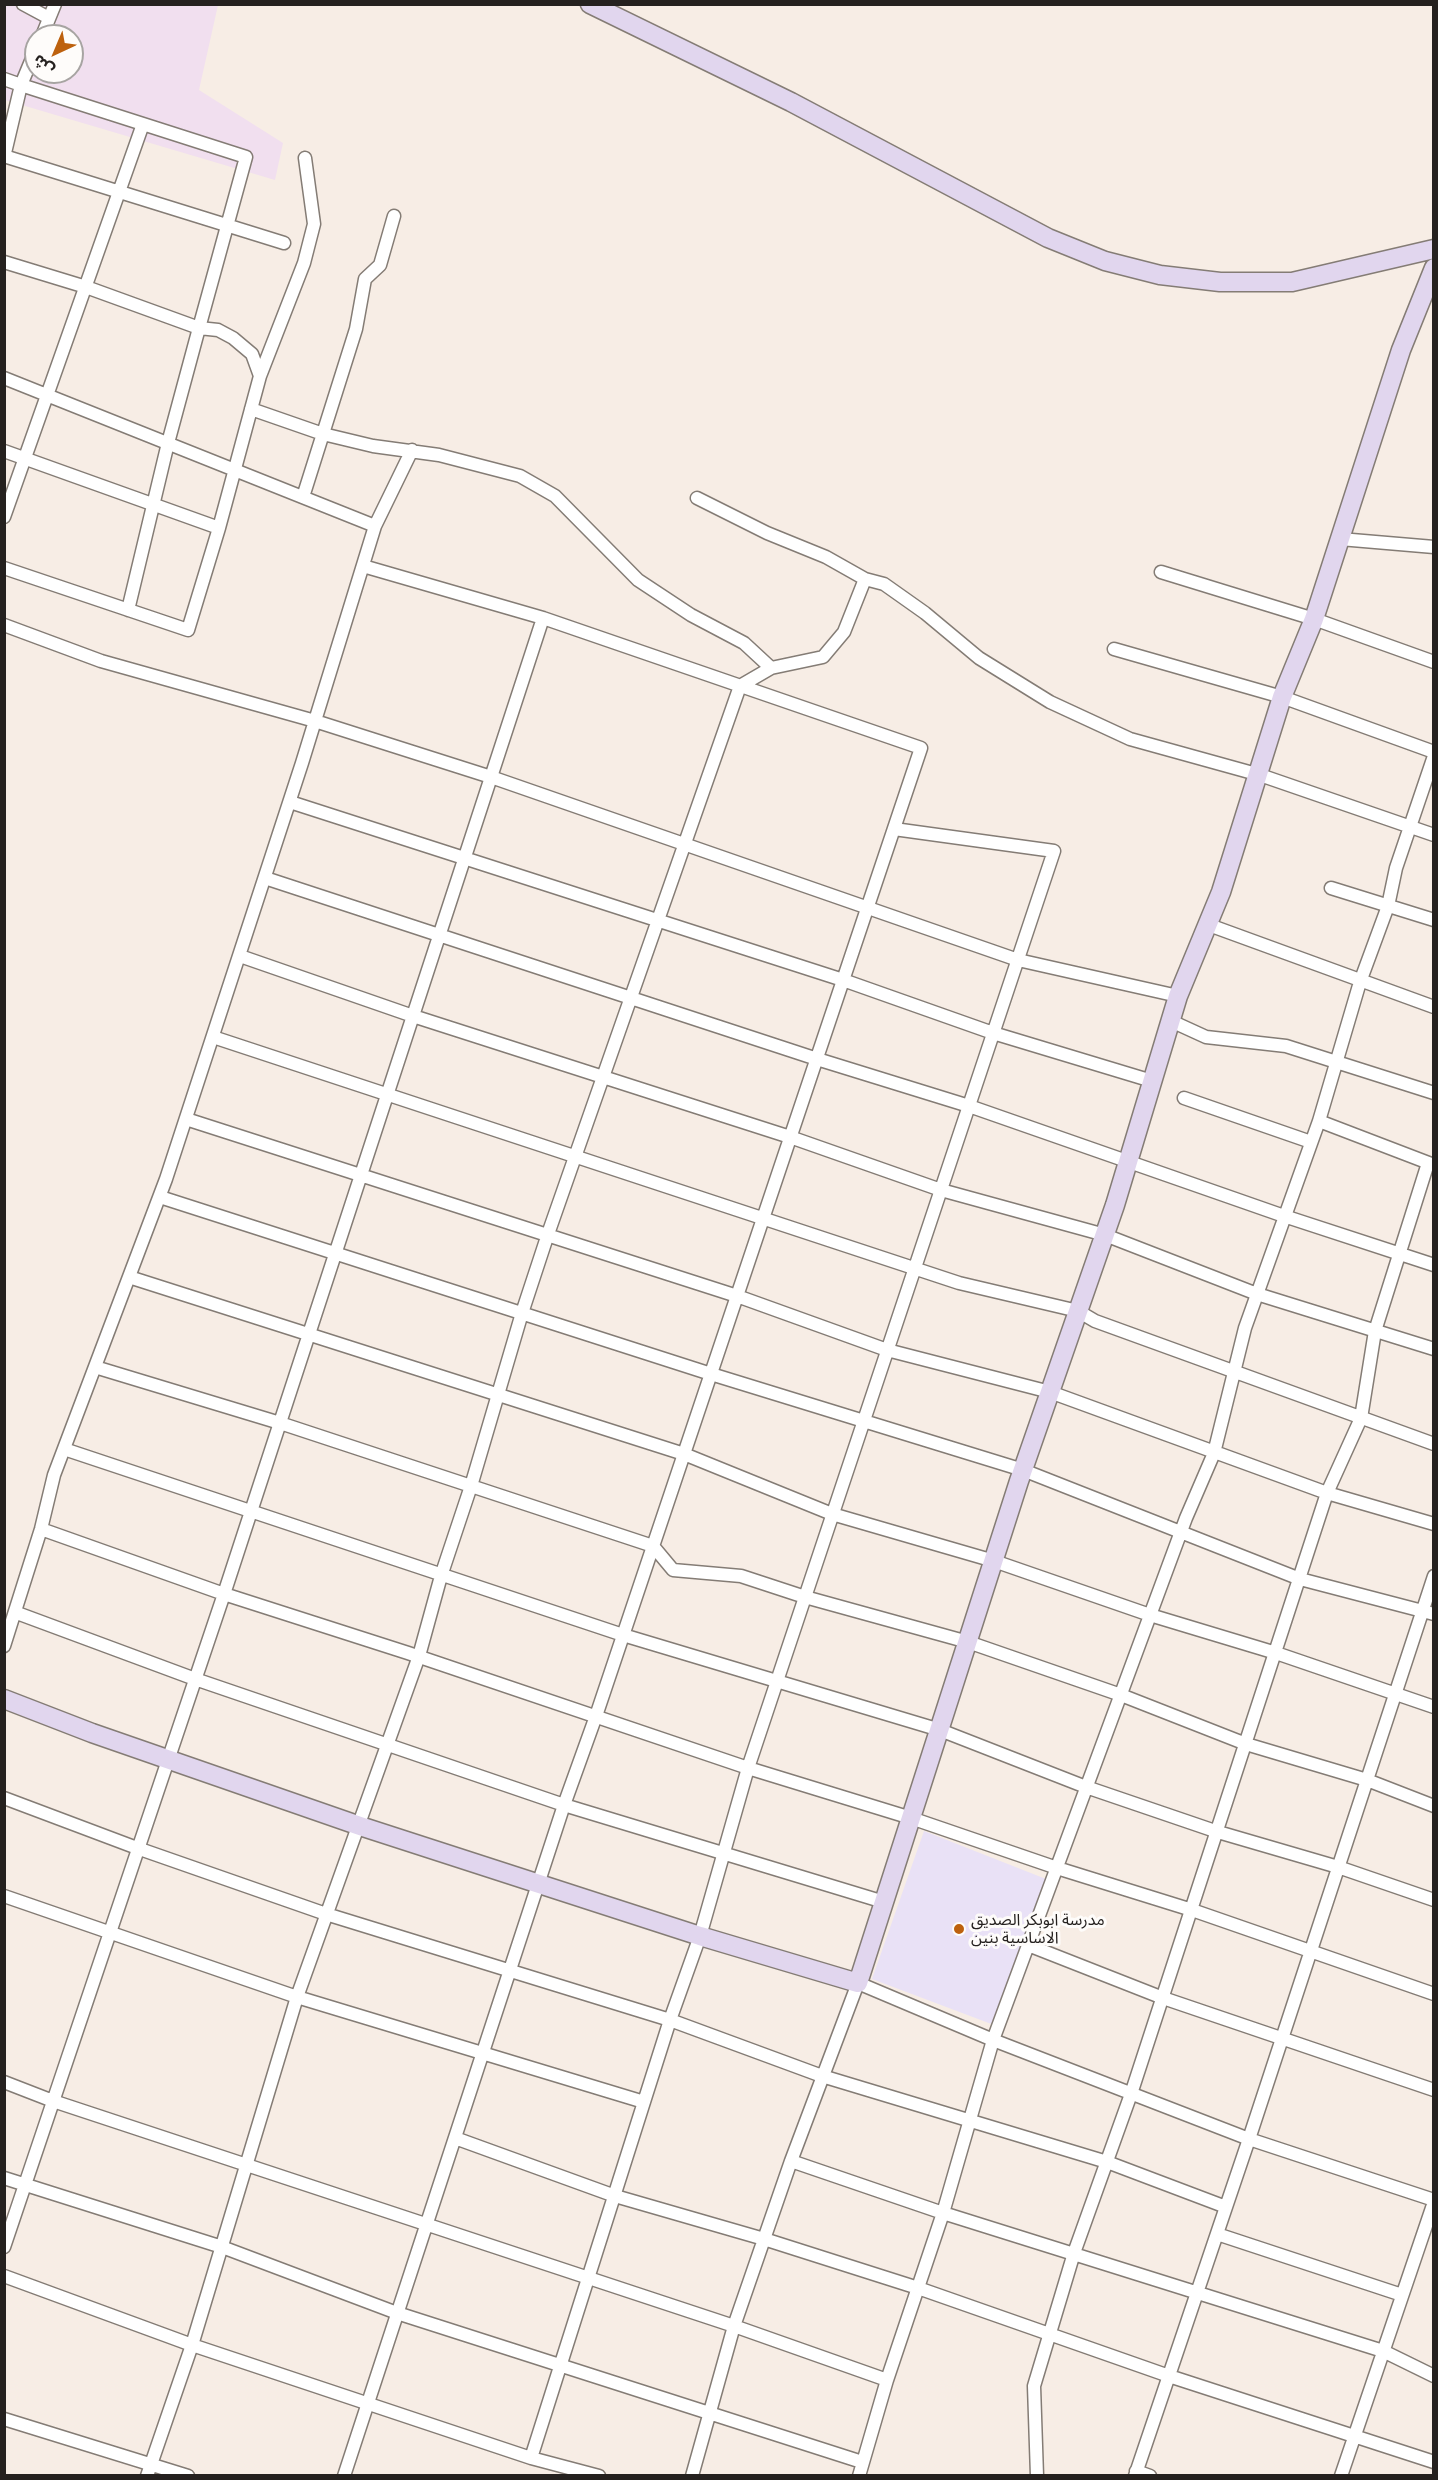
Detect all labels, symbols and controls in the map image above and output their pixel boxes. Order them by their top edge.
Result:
north arrow [24,24,84,84]
text: ش [28,51,57,80]
place label: مدرسة ابوبكر الصديق الاساسية بنين [971,1910,1105,1948]
marker: مدرسة ابوبكر الصديق الاساسية بنين [952,1922,966,1936]

